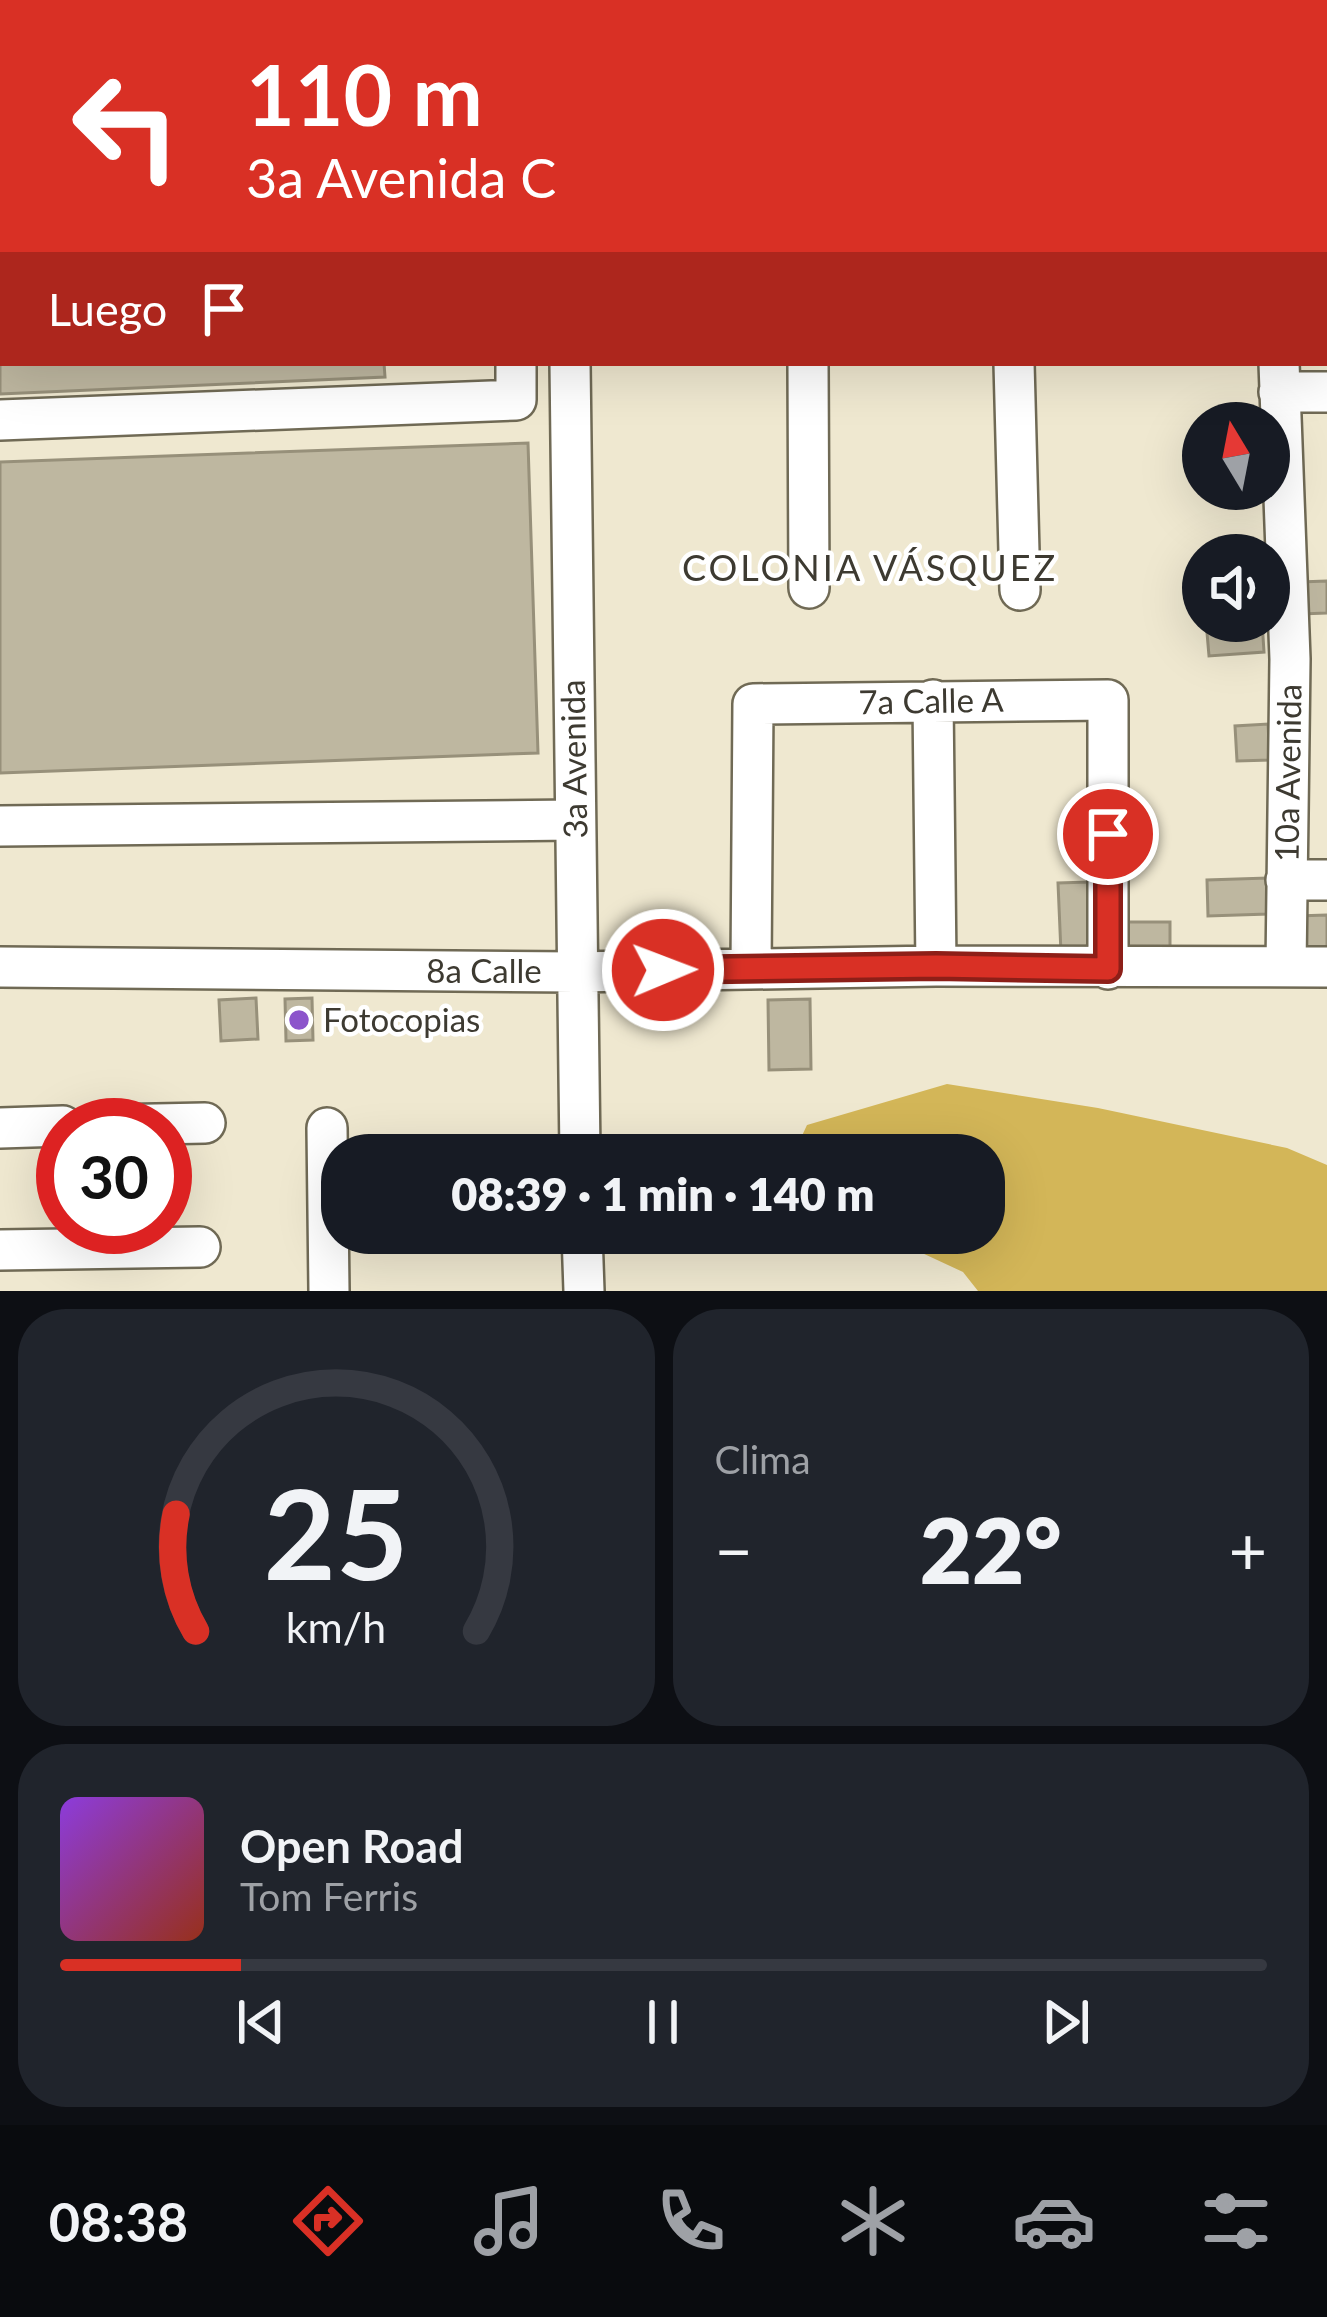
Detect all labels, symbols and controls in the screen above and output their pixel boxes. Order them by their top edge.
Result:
text: 110 m [246,43,483,144]
icon: left [48,48,204,204]
text: 3a Avenida C [246,145,556,210]
icon: arrive [191,276,257,342]
text: Luego [48,282,167,336]
north arrow [1182,402,1290,510]
map controls [1182,402,1290,642]
button: sound [1182,534,1290,642]
district label: COLONIA VÁSQUEZ [682,545,1058,589]
street label: 3a Avenida [552,679,594,839]
street label: 7a Calle A [858,679,1005,721]
street label: 10a Avenida [1265,684,1309,862]
pin [1057,783,1159,885]
icon: arrive [1075,801,1141,867]
position arrow [600,907,726,1033]
street label: 8a Calle [426,950,542,990]
place label: Fotocopias [323,999,480,1039]
marker: Fotocopias [286,1007,312,1033]
speed limit sign: 30 [36,1098,192,1254]
text: 08:39 · 1 min · 140 m [451,1167,875,1221]
text: Clima [715,1436,811,1482]
text: 25 [264,1457,409,1607]
text: 22° [920,1495,1062,1603]
text: − [715,1510,753,1589]
text: + [1229,1510,1267,1589]
text: km/h [286,1600,386,1651]
text: Open Road [240,1819,464,1873]
text: Tom Ferris [240,1873,418,1919]
icon: previous [228,1989,294,2055]
icon: pause [630,1989,696,2055]
icon: next [1033,1989,1099,2055]
icon: directions [286,2179,370,2263]
icon: music [467,2179,551,2263]
icon: phone [649,2179,733,2263]
icon: climate [831,2179,915,2263]
icon: car [1012,2179,1096,2263]
icon: filters [1194,2179,1278,2263]
text: 08:38 [49,2189,188,2254]

